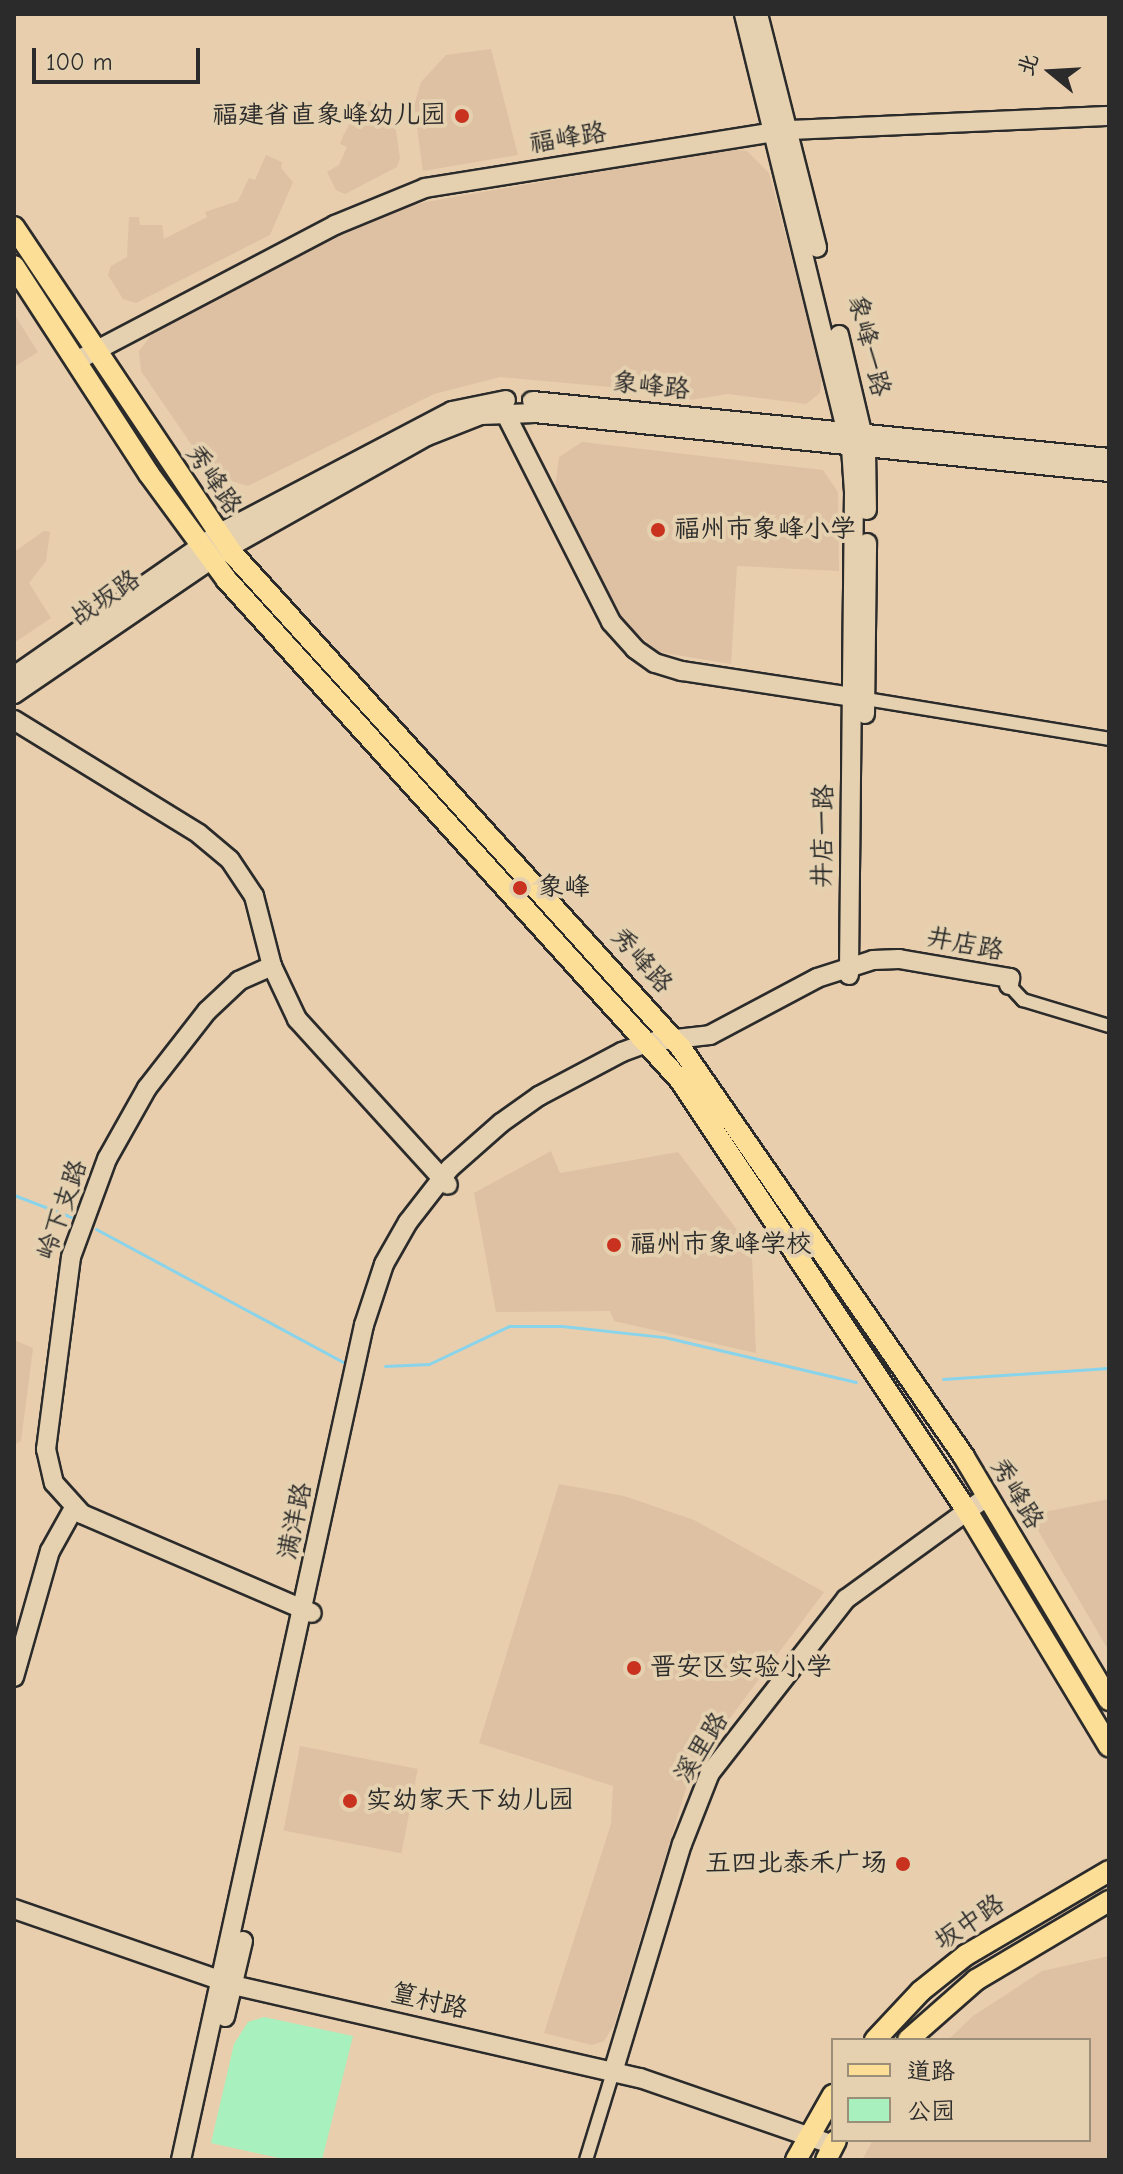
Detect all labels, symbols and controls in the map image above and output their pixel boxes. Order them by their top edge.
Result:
scale bar [36,32,204,82]
north arrow [1011,32,1091,112]
text: 100 m [46,48,113,76]
text: 北 [1012,50,1044,79]
place label: 福建省直象峰幼儿园 [212,100,446,132]
marker: 福建省直象峰幼儿园 [453,107,471,125]
street label: 福峰路 [527,117,609,161]
street label: 象峰一路 [840,292,896,400]
street label: 象峰路 [611,367,691,407]
street label: 秀峰路 [178,439,248,521]
place label: 福州市象峰小学 [674,514,856,546]
marker: 福州市象峰小学 [649,521,667,539]
street label: 战坂路 [65,564,147,634]
street label: 井店一路 [807,784,841,888]
place label: 象峰 [538,872,590,904]
marker: 象峰 [509,877,531,899]
street label: 秀峰路 [603,922,679,1000]
street label: 井店路 [924,922,1006,968]
street label: 岭下支路 [31,1156,95,1264]
place label: 福州市象峰学校 [630,1229,812,1261]
marker: 福州市象峰学校 [605,1236,623,1254]
street label: 秀峰路 [983,1453,1049,1535]
street label: 满洋路 [273,1480,319,1562]
place label: 晋安区实验小学 [650,1652,832,1684]
marker: 晋安区实验小学 [625,1659,643,1677]
street label: 溪里路 [668,1707,736,1789]
place label: 实幼家天下幼儿园 [366,1785,574,1817]
marker: 实幼家天下幼儿园 [341,1792,359,1810]
place label: 五四北泰禾广场 [705,1848,887,1880]
marker: 五四北泰禾广场 [894,1855,912,1873]
street label: 坂中路 [929,1888,1011,1958]
street label: 篁村路 [387,1978,471,2026]
legend [831,2038,1091,2142]
text: 道路 [907,2057,955,2085]
text: 公园 [907,2097,955,2125]

